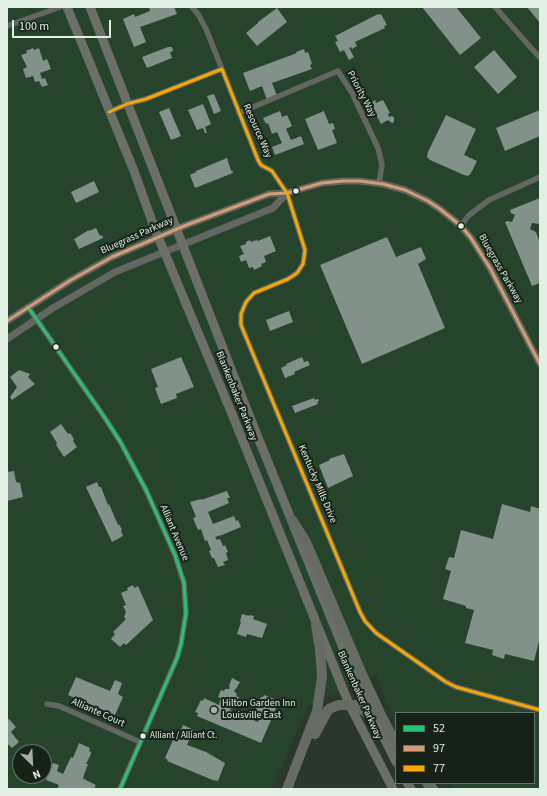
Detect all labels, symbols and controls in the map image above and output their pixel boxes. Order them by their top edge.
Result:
scale bar [14,12,113,38]
text: 100 m [19,18,49,35]
street label: Priority Way [344,69,378,119]
street label: Resource Way [240,102,274,160]
unlabelled marker [291,186,301,196]
street label: Bluegrass Parkway [99,215,175,257]
unlabelled marker [456,221,466,231]
street label: Bluegrass Parkway [475,232,525,306]
unlabelled marker [51,342,61,352]
street label: Blankenbaker Parkway [213,350,259,442]
street label: Kentucky Mills Drive [295,443,339,525]
street label: Alliant Avenue [157,503,191,563]
street label: Blankenbaker Parkway [334,649,384,741]
street label: Alliante Court [69,696,127,730]
place label: Hilton Garden Inn Louisville East [222,698,296,722]
marker: Hilton Garden Inn Louisville East [209,705,219,715]
legend [395,712,535,784]
text: 52 [433,720,445,737]
marker: Alliant / Alliant Ct. [138,731,148,741]
place label: Alliant / Alliant Ct. [150,731,217,741]
text: 97 [433,740,445,757]
north arrow [12,744,52,784]
text: 77 [433,760,445,777]
text: N [30,766,43,783]

